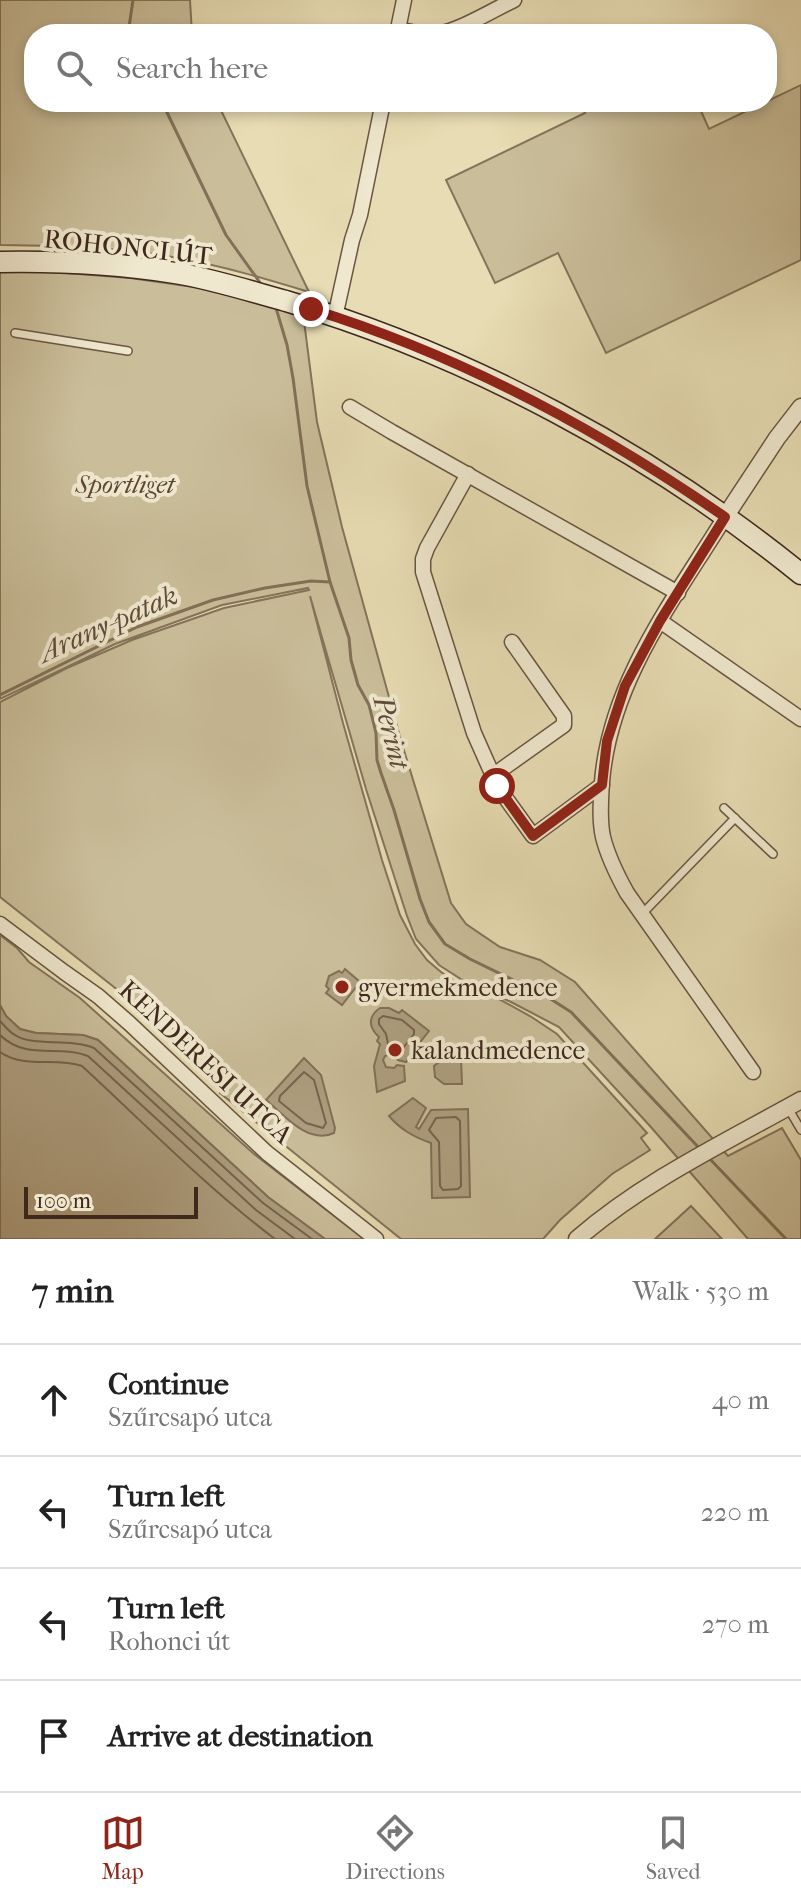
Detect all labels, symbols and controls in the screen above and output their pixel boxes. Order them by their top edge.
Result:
search box [24,24,777,112]
icon: search [52,46,96,90]
text: Search here [116,51,268,86]
street label: ROHONCI ÚT [42,222,214,272]
route end [293,291,329,327]
park label: Sportliget [74,469,177,500]
water label: Arany-patak [31,578,182,670]
water label: Perint [366,690,417,774]
route start [479,768,515,804]
place label: gyermekmedence [358,972,558,1003]
street label: KENDERESI UTCA [113,974,300,1151]
marker: gyermekmedence [333,978,351,996]
place label: kalandmedence [411,1035,586,1066]
marker: kalandmedence [386,1041,404,1059]
scale bar [24,1183,198,1219]
text: 100 m [36,1188,91,1214]
text: 7 min [32,1271,114,1311]
text: Walk · 530 m [633,1276,769,1307]
text: Continue [108,1367,229,1402]
icon: ahead [32,1378,76,1422]
text: 40 m [712,1385,769,1416]
text: Szűrcsapó utca [108,1402,272,1433]
text: Turn left [108,1479,225,1514]
icon: left [32,1490,76,1534]
text: 220 m [701,1497,769,1528]
text: Szűrcsapó utca [108,1514,272,1545]
text: Turn left [108,1591,225,1626]
icon: left [32,1602,76,1646]
text: 270 m [702,1609,769,1640]
text: Rohonci út [108,1626,231,1657]
icon: arrive [32,1714,76,1758]
text: Arrive at destination [108,1719,373,1754]
tab: Map [101,1811,145,1885]
tab: Directions [346,1811,445,1885]
tab: Saved [646,1811,700,1885]

